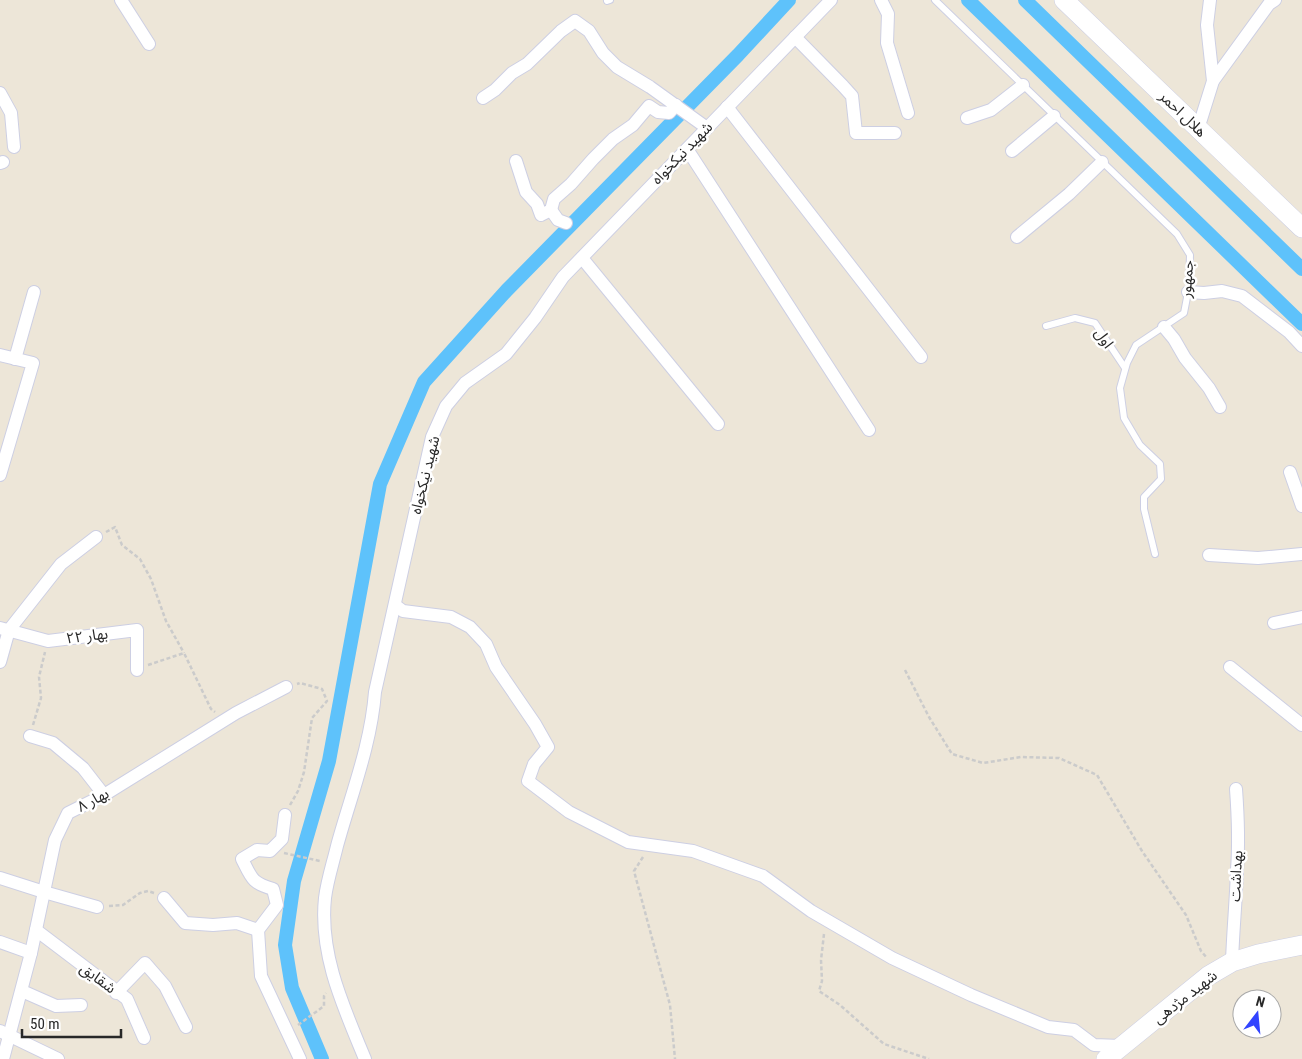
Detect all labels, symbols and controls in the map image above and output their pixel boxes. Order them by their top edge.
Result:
street label: هلال احمر [1155,87,1210,141]
street label: شهید نیکخواه [648,118,716,188]
street label: جمهور [1177,259,1197,299]
street label: اول [1091,324,1117,352]
street label: شهید نیکخواه [407,434,443,516]
street label: بهار ۲۲ [65,625,109,647]
street label: بهار ۸ [74,784,112,816]
street label: بهداشت [1226,850,1246,902]
street label: شقایق [76,959,120,998]
street label: شهید مژدهی [1149,966,1221,1028]
north arrow [1232,989,1282,1039]
text: N [1254,993,1267,1010]
scale bar [22,1006,121,1038]
text: 50 m [30,1015,60,1033]

